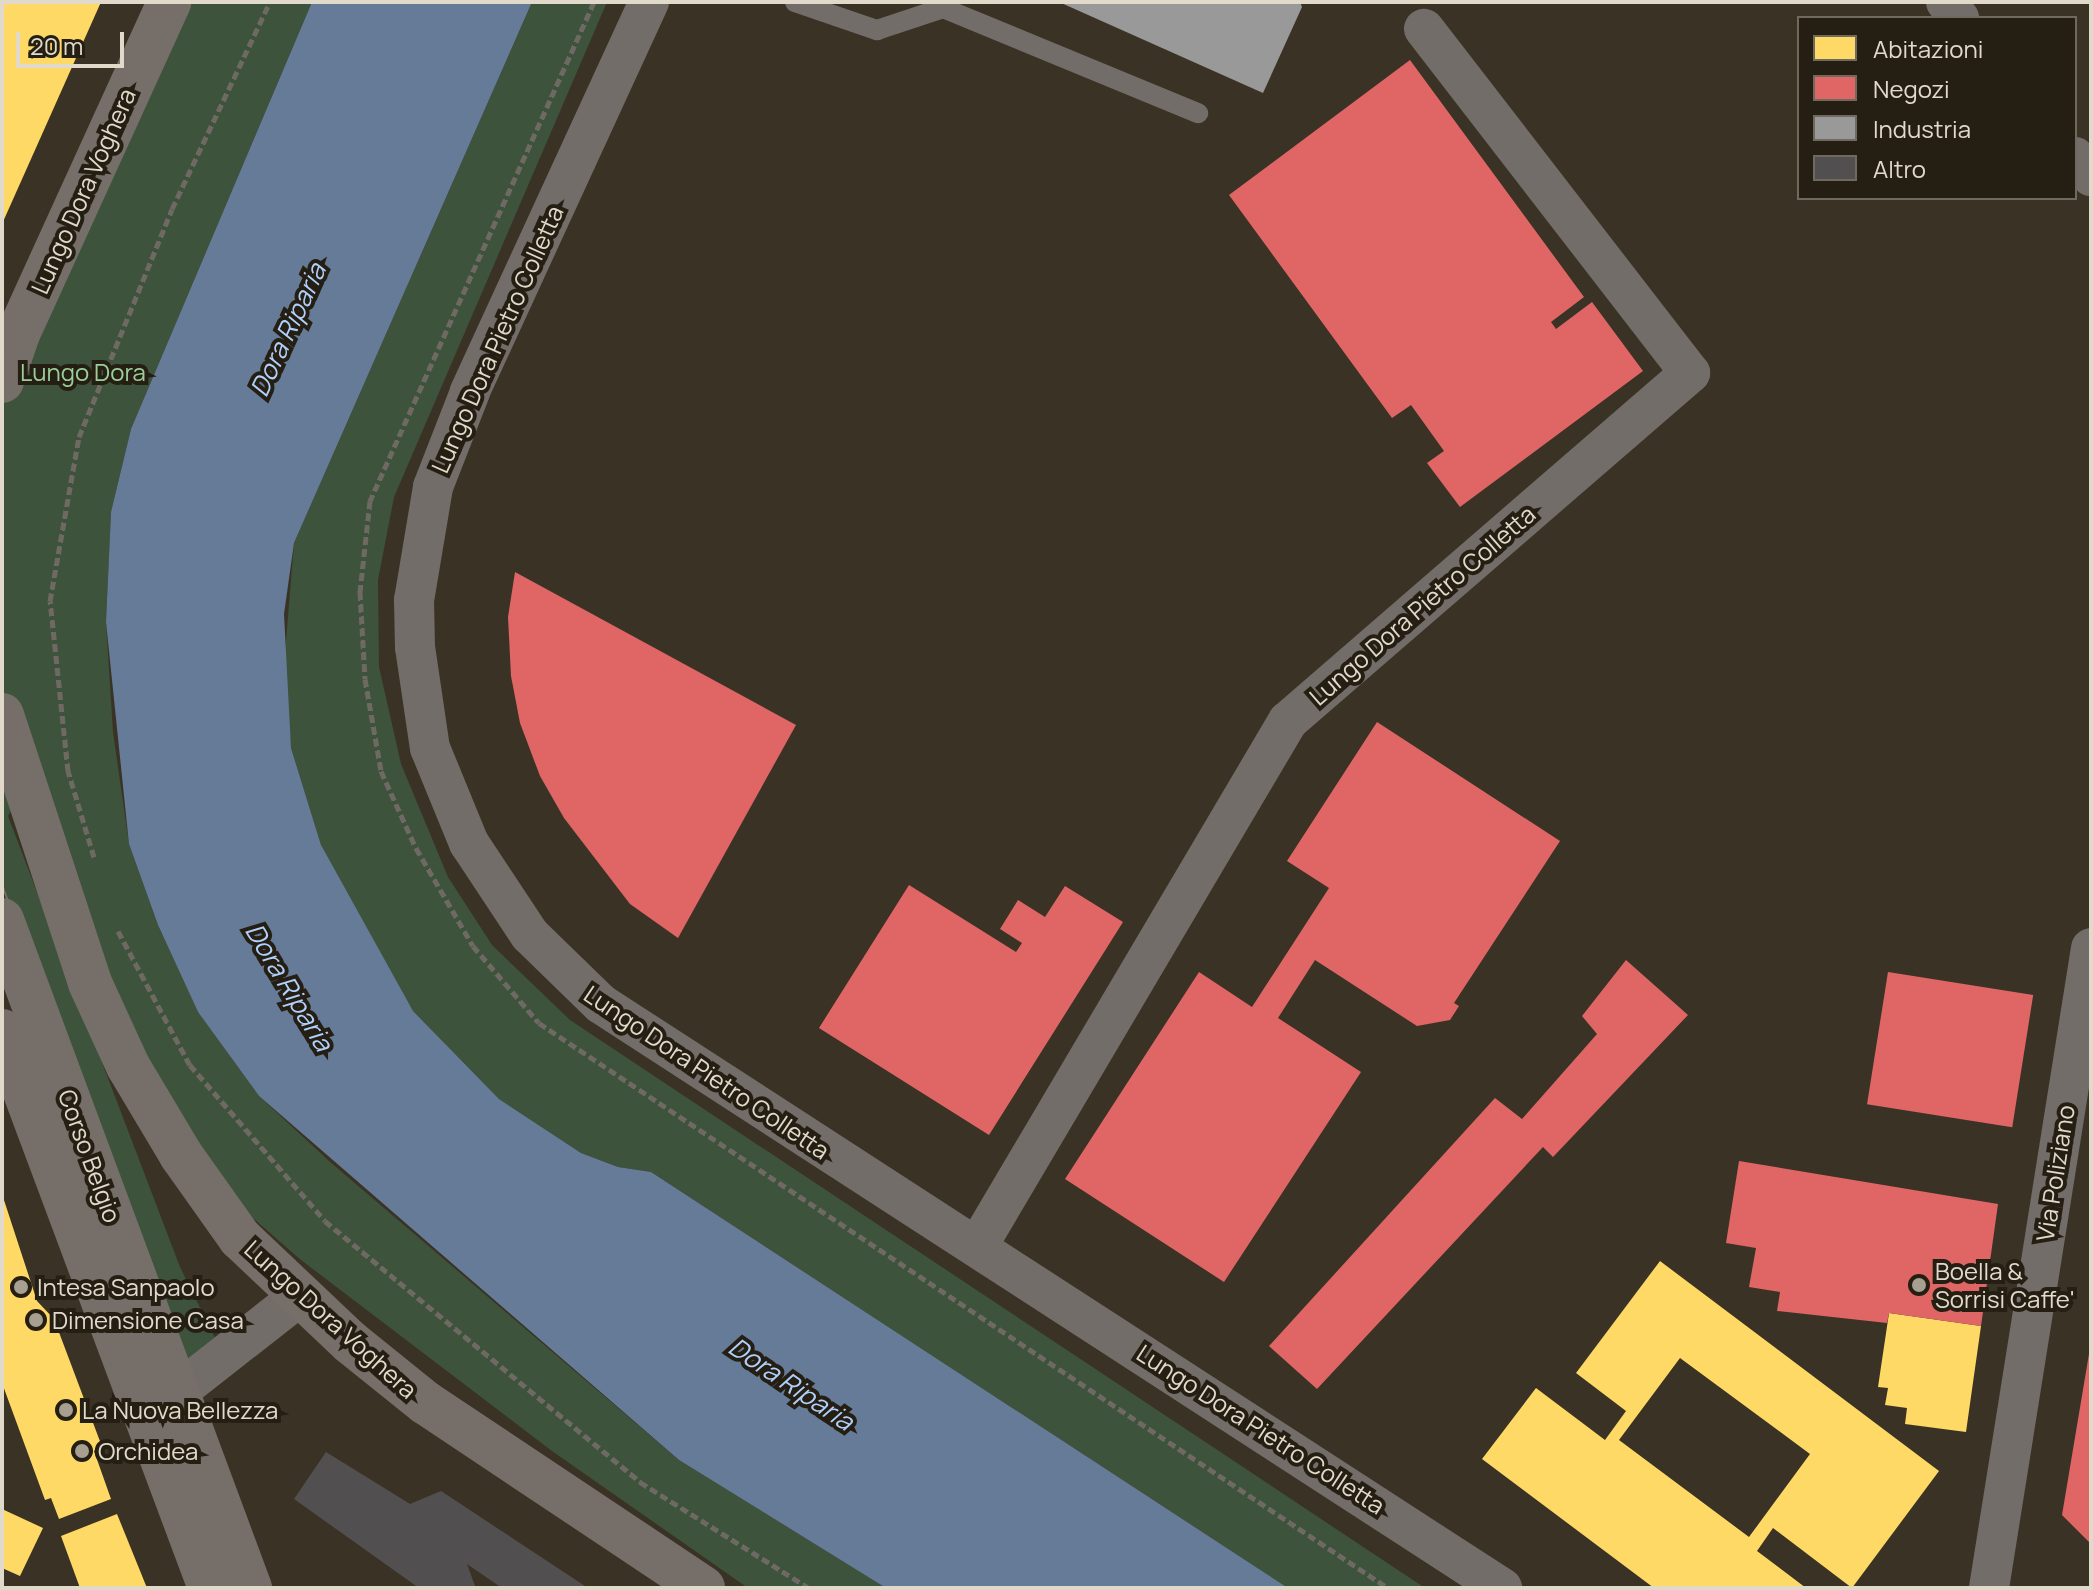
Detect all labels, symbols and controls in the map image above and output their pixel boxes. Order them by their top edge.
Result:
scale bar [20,16,128,66]
legend [1797,16,2077,200]
text: 20 m [30,29,83,62]
text: Abitazioni [1873,32,1983,65]
text: Negozi [1873,72,1950,105]
street label: Lungo Dora Voghera [25,84,141,298]
text: Industria [1873,112,1971,145]
text: Altro [1873,152,1926,185]
street label: Lungo Dora Pietro Colletta [425,201,569,477]
water label: Dora Riparia [244,258,332,402]
park label: Lungo Dora [20,358,146,386]
street label: Lungo Dora Pietro Colletta [1303,499,1541,711]
water label: Dora Riparia [239,917,339,1057]
street label: Lungo Dora Pietro Colletta [579,979,835,1165]
street label: Corso Belgio [53,1086,127,1226]
street label: Via Poliziano [2030,1103,2080,1243]
street label: Lungo Dora Voghera [239,1234,423,1404]
place label: Boella & Sorrisi Caffe' [1935,1257,2075,1313]
place label: Intesa Sanpaolo [37,1273,215,1301]
marker: Boella & Sorrisi Caffe' [1910,1276,1928,1294]
marker: Intesa Sanpaolo [12,1278,30,1296]
place label: Dimensione Casa [52,1306,244,1334]
marker: Dimensione Casa [27,1311,45,1329]
water label: Dora Riparia [723,1331,859,1437]
street label: Lungo Dora Pietro Colletta [1132,1338,1390,1520]
place label: La Nuova Bellezza [82,1396,278,1424]
marker: La Nuova Bellezza [57,1401,75,1419]
place label: Orchidea [98,1437,198,1465]
marker: Orchidea [73,1442,91,1460]

